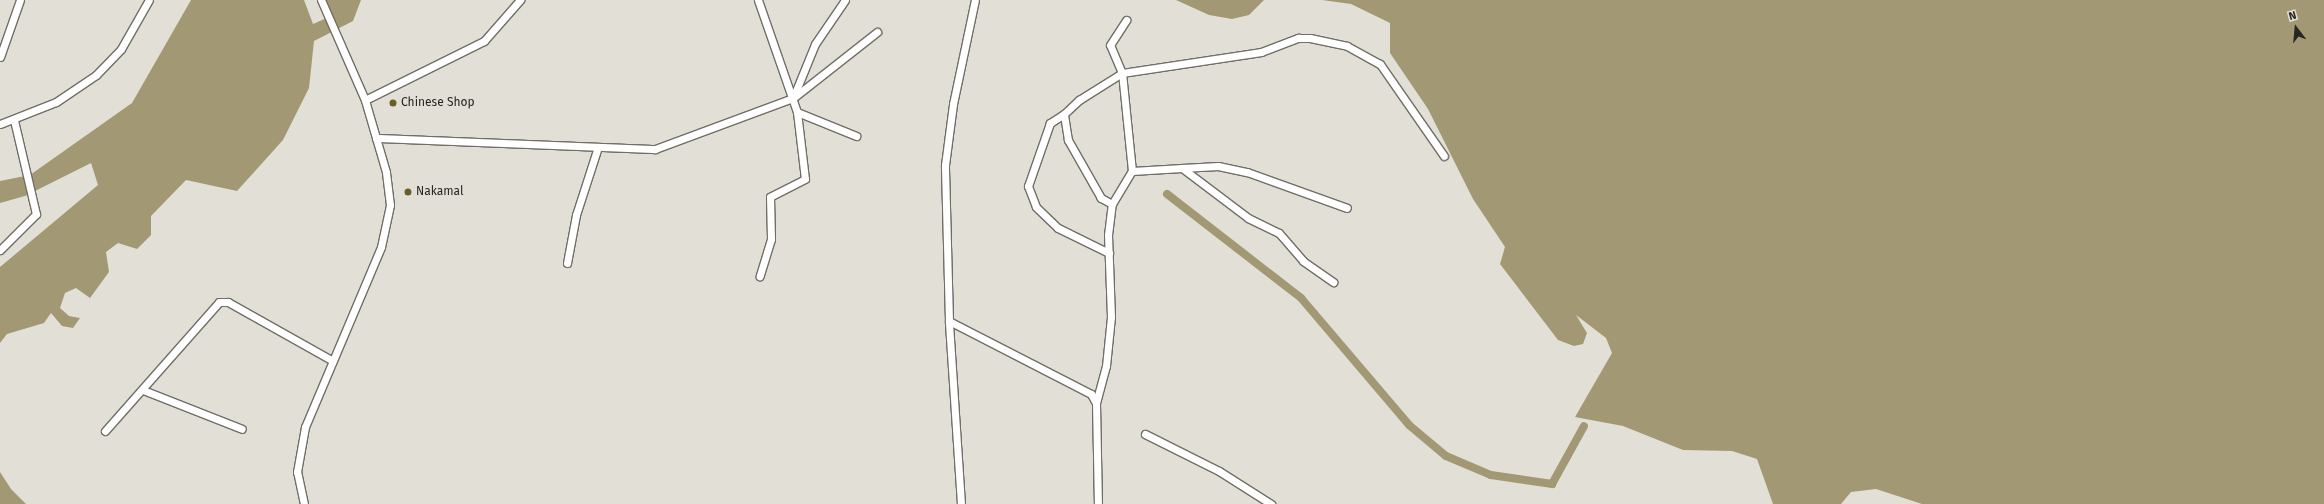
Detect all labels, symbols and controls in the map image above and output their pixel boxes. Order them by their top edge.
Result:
north arrow [2276,8,2316,48]
text: N [2287,9,2298,23]
place label: Chinese Shop [401,96,475,110]
marker: Chinese Shop [388,98,398,108]
place label: Nakamal [416,185,463,199]
marker: Nakamal [403,187,413,197]

